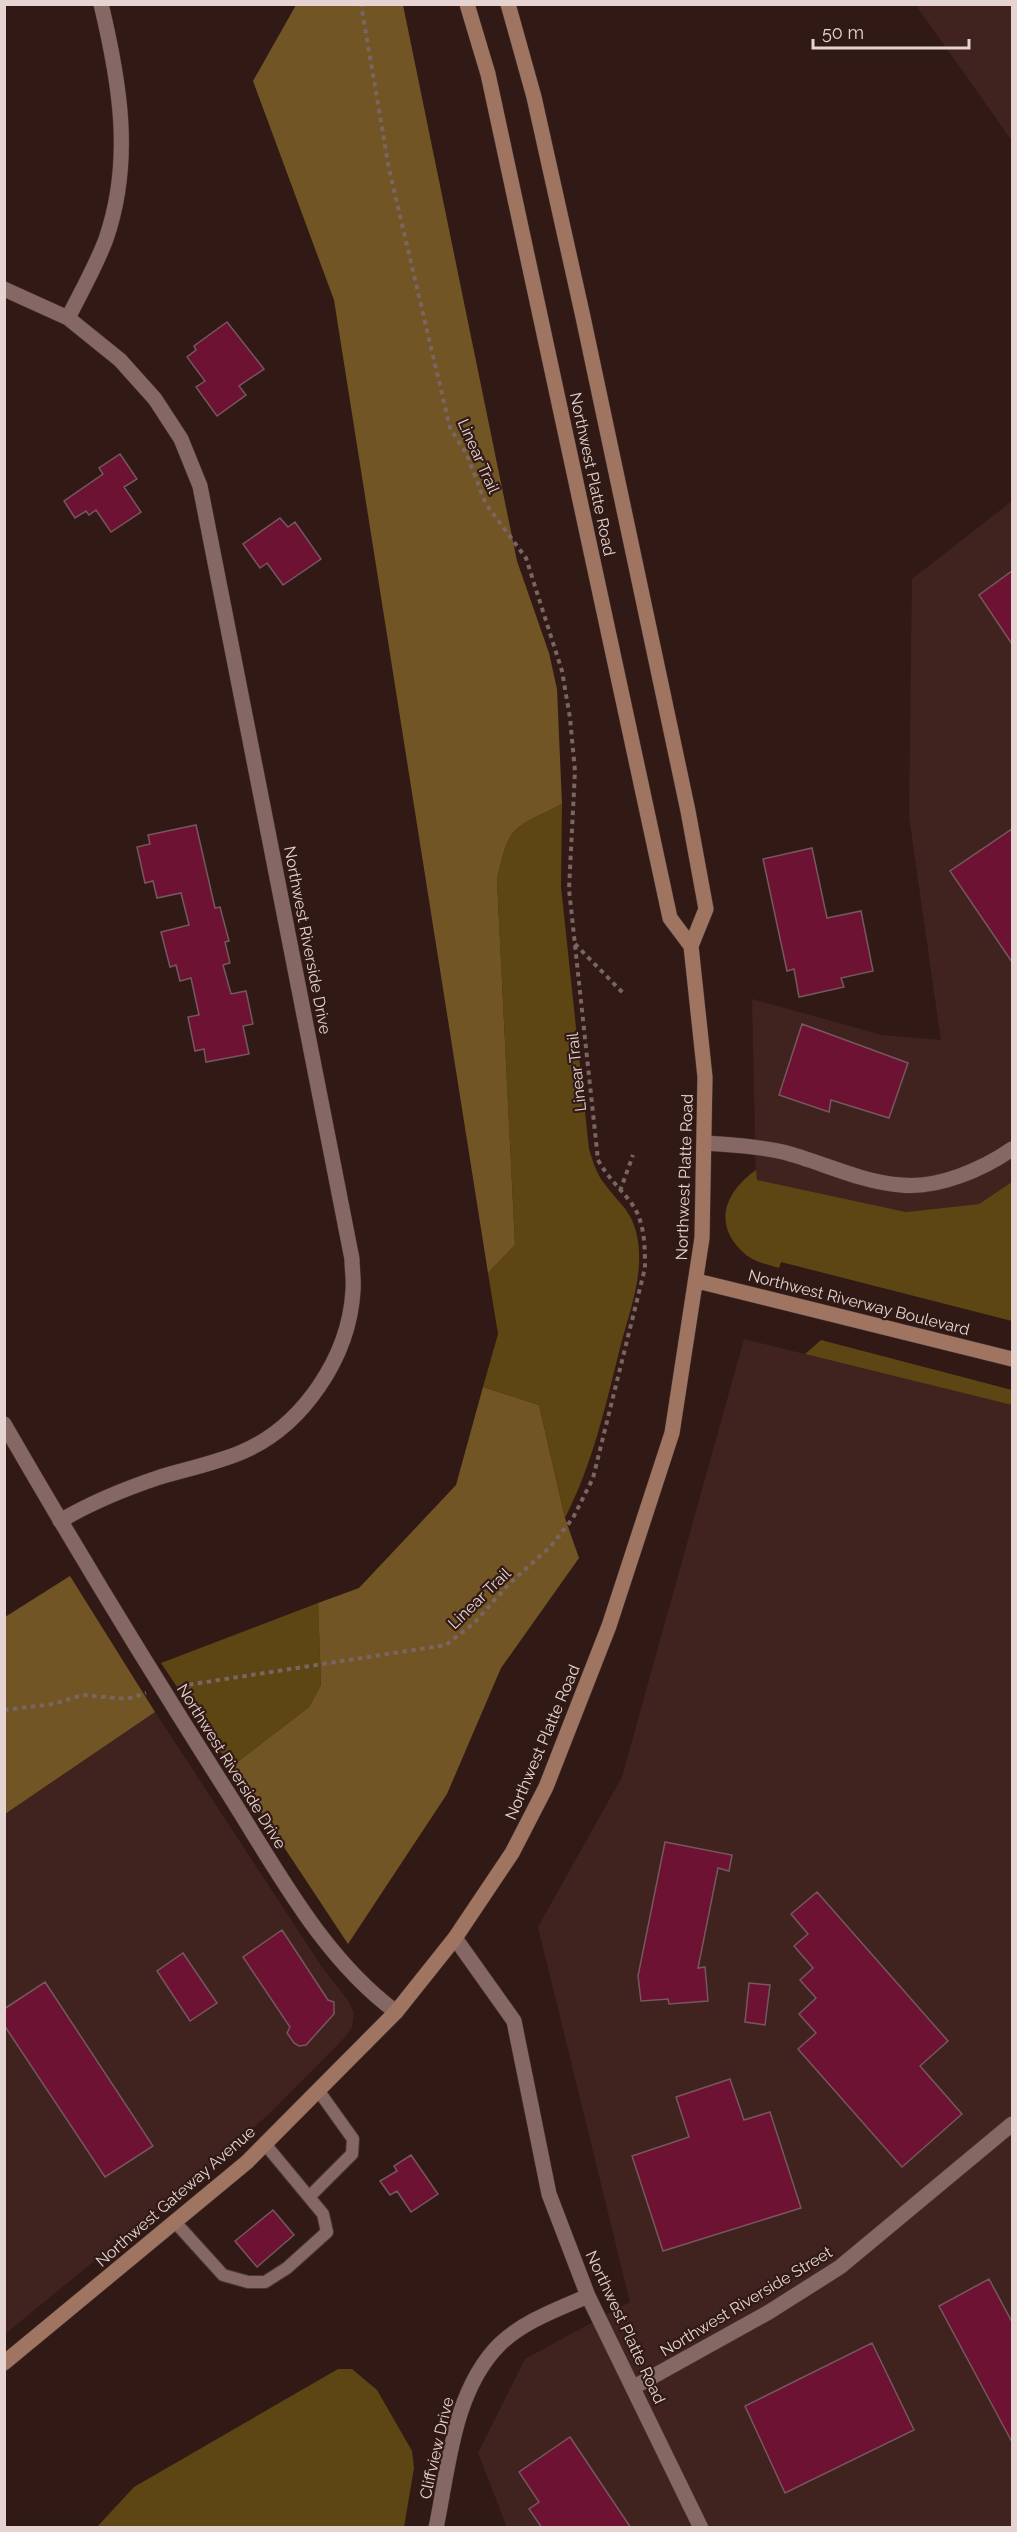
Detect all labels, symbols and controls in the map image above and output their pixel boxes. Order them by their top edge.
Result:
scale bar [813,12,969,50]
text: 50 m [822,22,864,43]
street label: Northwest Platte Road [566,391,619,558]
street label: Linear Trail [454,416,504,497]
street label: Northwest Riverside Drive [280,845,335,1036]
street label: Linear Trail [563,1031,590,1113]
street label: Northwest Platte Road [672,1093,697,1261]
street label: Northwest Riverway Boulevard [746,1266,972,1339]
street label: Linear Trail [444,1563,515,1633]
street label: Northwest Platte Road [501,1662,584,1823]
street label: Northwest Riverside Drive [173,1680,290,1852]
street label: Northwest Gateway Avenue [92,2122,259,2271]
street label: Northwest Riverside Street [657,2242,836,2360]
street label: Northwest Platte Road [582,2248,669,2407]
street label: Cliffview Drive [416,2395,457,2501]

